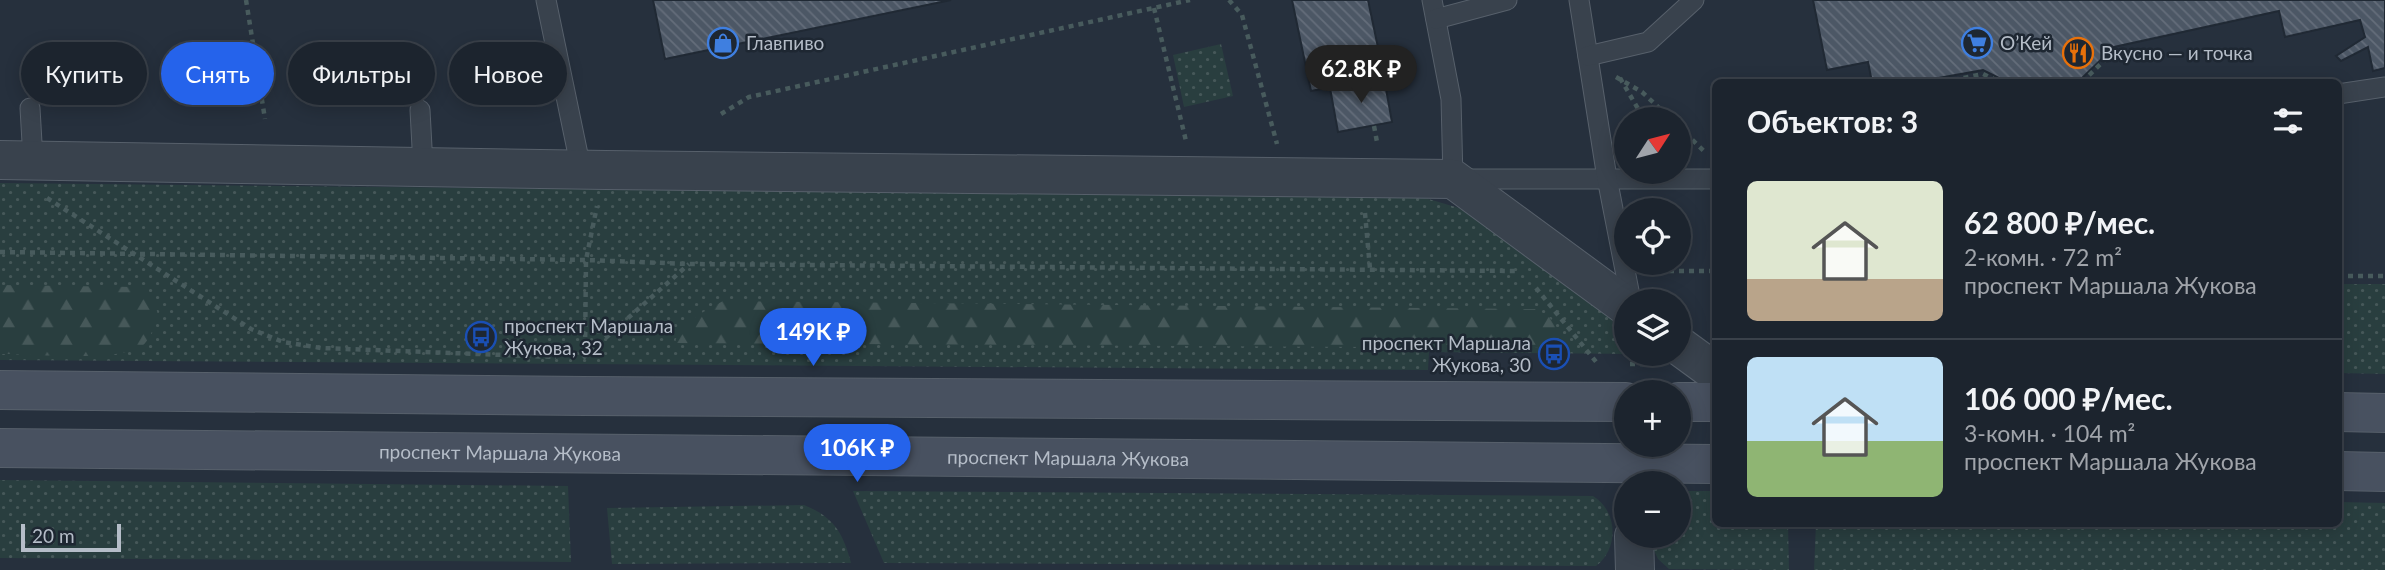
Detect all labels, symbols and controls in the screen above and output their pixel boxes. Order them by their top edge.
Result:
shop icon: Главпиво [706,26,740,60]
supermarket icon: О’Кей [1960,26,1994,60]
place label: Главпиво [746,31,824,54]
place label: О’Кей [2000,31,2052,54]
restaurant icon: Вкусно — и точка [2061,36,2095,70]
place label: Вкусно — и точка [2101,41,2253,64]
chip: Купить [21,42,147,105]
chip: Снять [161,42,274,105]
chip: Фильтры [288,42,435,105]
chip: Новое [449,42,567,105]
pin: 62.8K ₽ [1296,46,1426,105]
text: 62.8K ₽ [1321,54,1401,82]
icon: filters [2269,102,2307,140]
text: Объектов: 3 [1747,103,1918,139]
north arrow [1614,107,1690,184]
map controls [1614,107,1691,548]
button: locate [1614,198,1691,275]
text: 62 800 ₽/мес. [1964,204,2155,240]
icon: home [1803,209,1887,293]
text: 2-комн. · 72 m² [1964,243,2122,271]
text: проспект Маршала Жукова [1964,271,2257,299]
button: layers [1614,289,1691,366]
pin: 149K ₽ [756,308,870,368]
place label: проспект Маршала Жукова, 32 [504,314,673,359]
text: 149K ₽ [776,317,850,345]
bus stop icon: проспект Маршала Жукова, 32 [464,320,498,354]
place label: проспект Маршала Жукова, 30 [1362,331,1531,376]
bus stop icon: проспект Маршала Жукова, 30 [1537,337,1571,371]
button: + [1614,380,1691,457]
text: 106 000 ₽/мес. [1964,380,2173,416]
icon: home [1803,385,1887,469]
text: 3-комн. · 104 m² [1964,419,2135,447]
pin: 106K ₽ [800,424,914,484]
text: 106K ₽ [820,433,894,461]
street label: проспект Маршала Жукова [379,440,621,465]
street label: проспект Маршала Жукова [947,445,1189,470]
text: проспект Маршала Жукова [1964,447,2257,475]
button: − [1614,471,1691,548]
scale bar [21,521,121,553]
text: 20 m [32,524,75,547]

